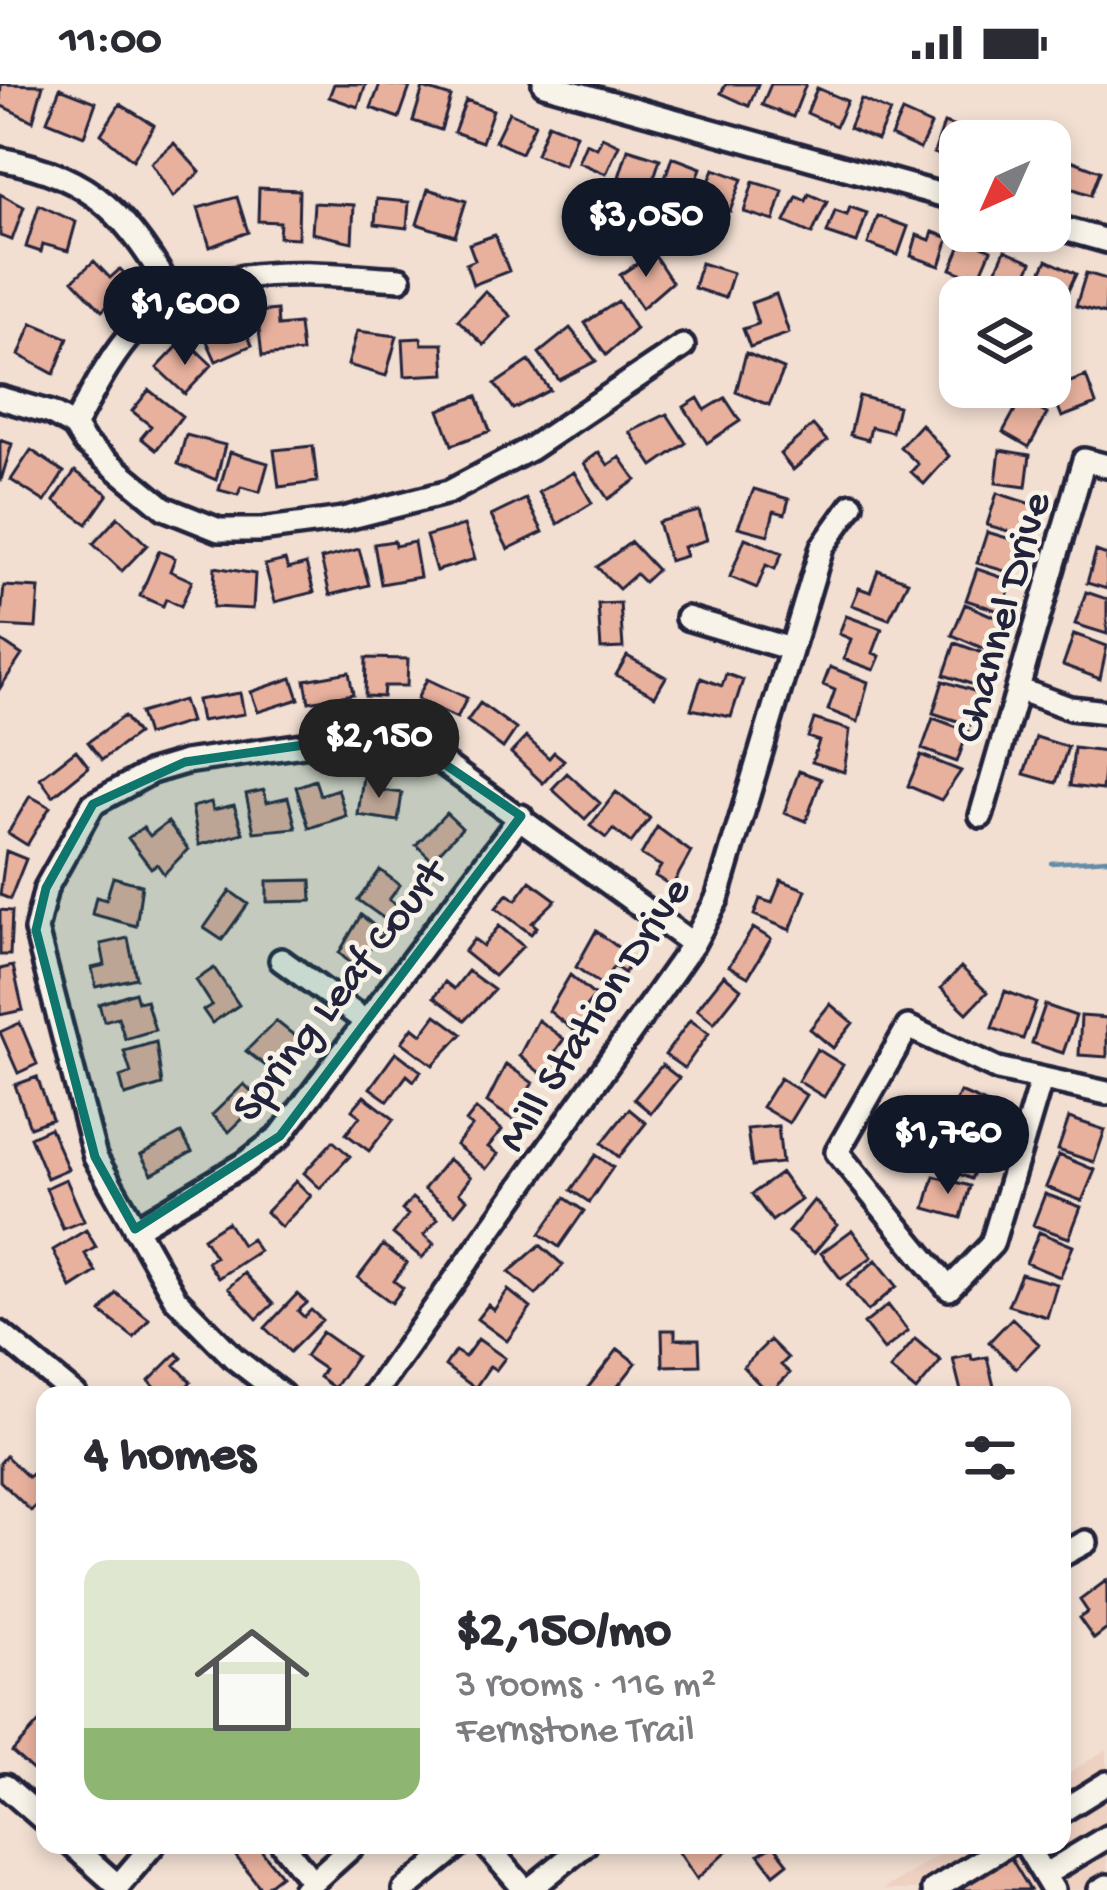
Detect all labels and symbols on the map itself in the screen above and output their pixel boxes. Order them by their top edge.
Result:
north arrow [939,120,1071,252]
pin: $3,050 [548,178,744,280]
pin: $1,600 [87,266,283,368]
street label: Channel Drive [944,486,1066,749]
pin: $2,150 [281,699,477,801]
street label: Spring Leaf Court [223,848,463,1134]
street label: Mill Station Drive [488,868,705,1164]
pin: $1,760 [850,1095,1046,1197]

